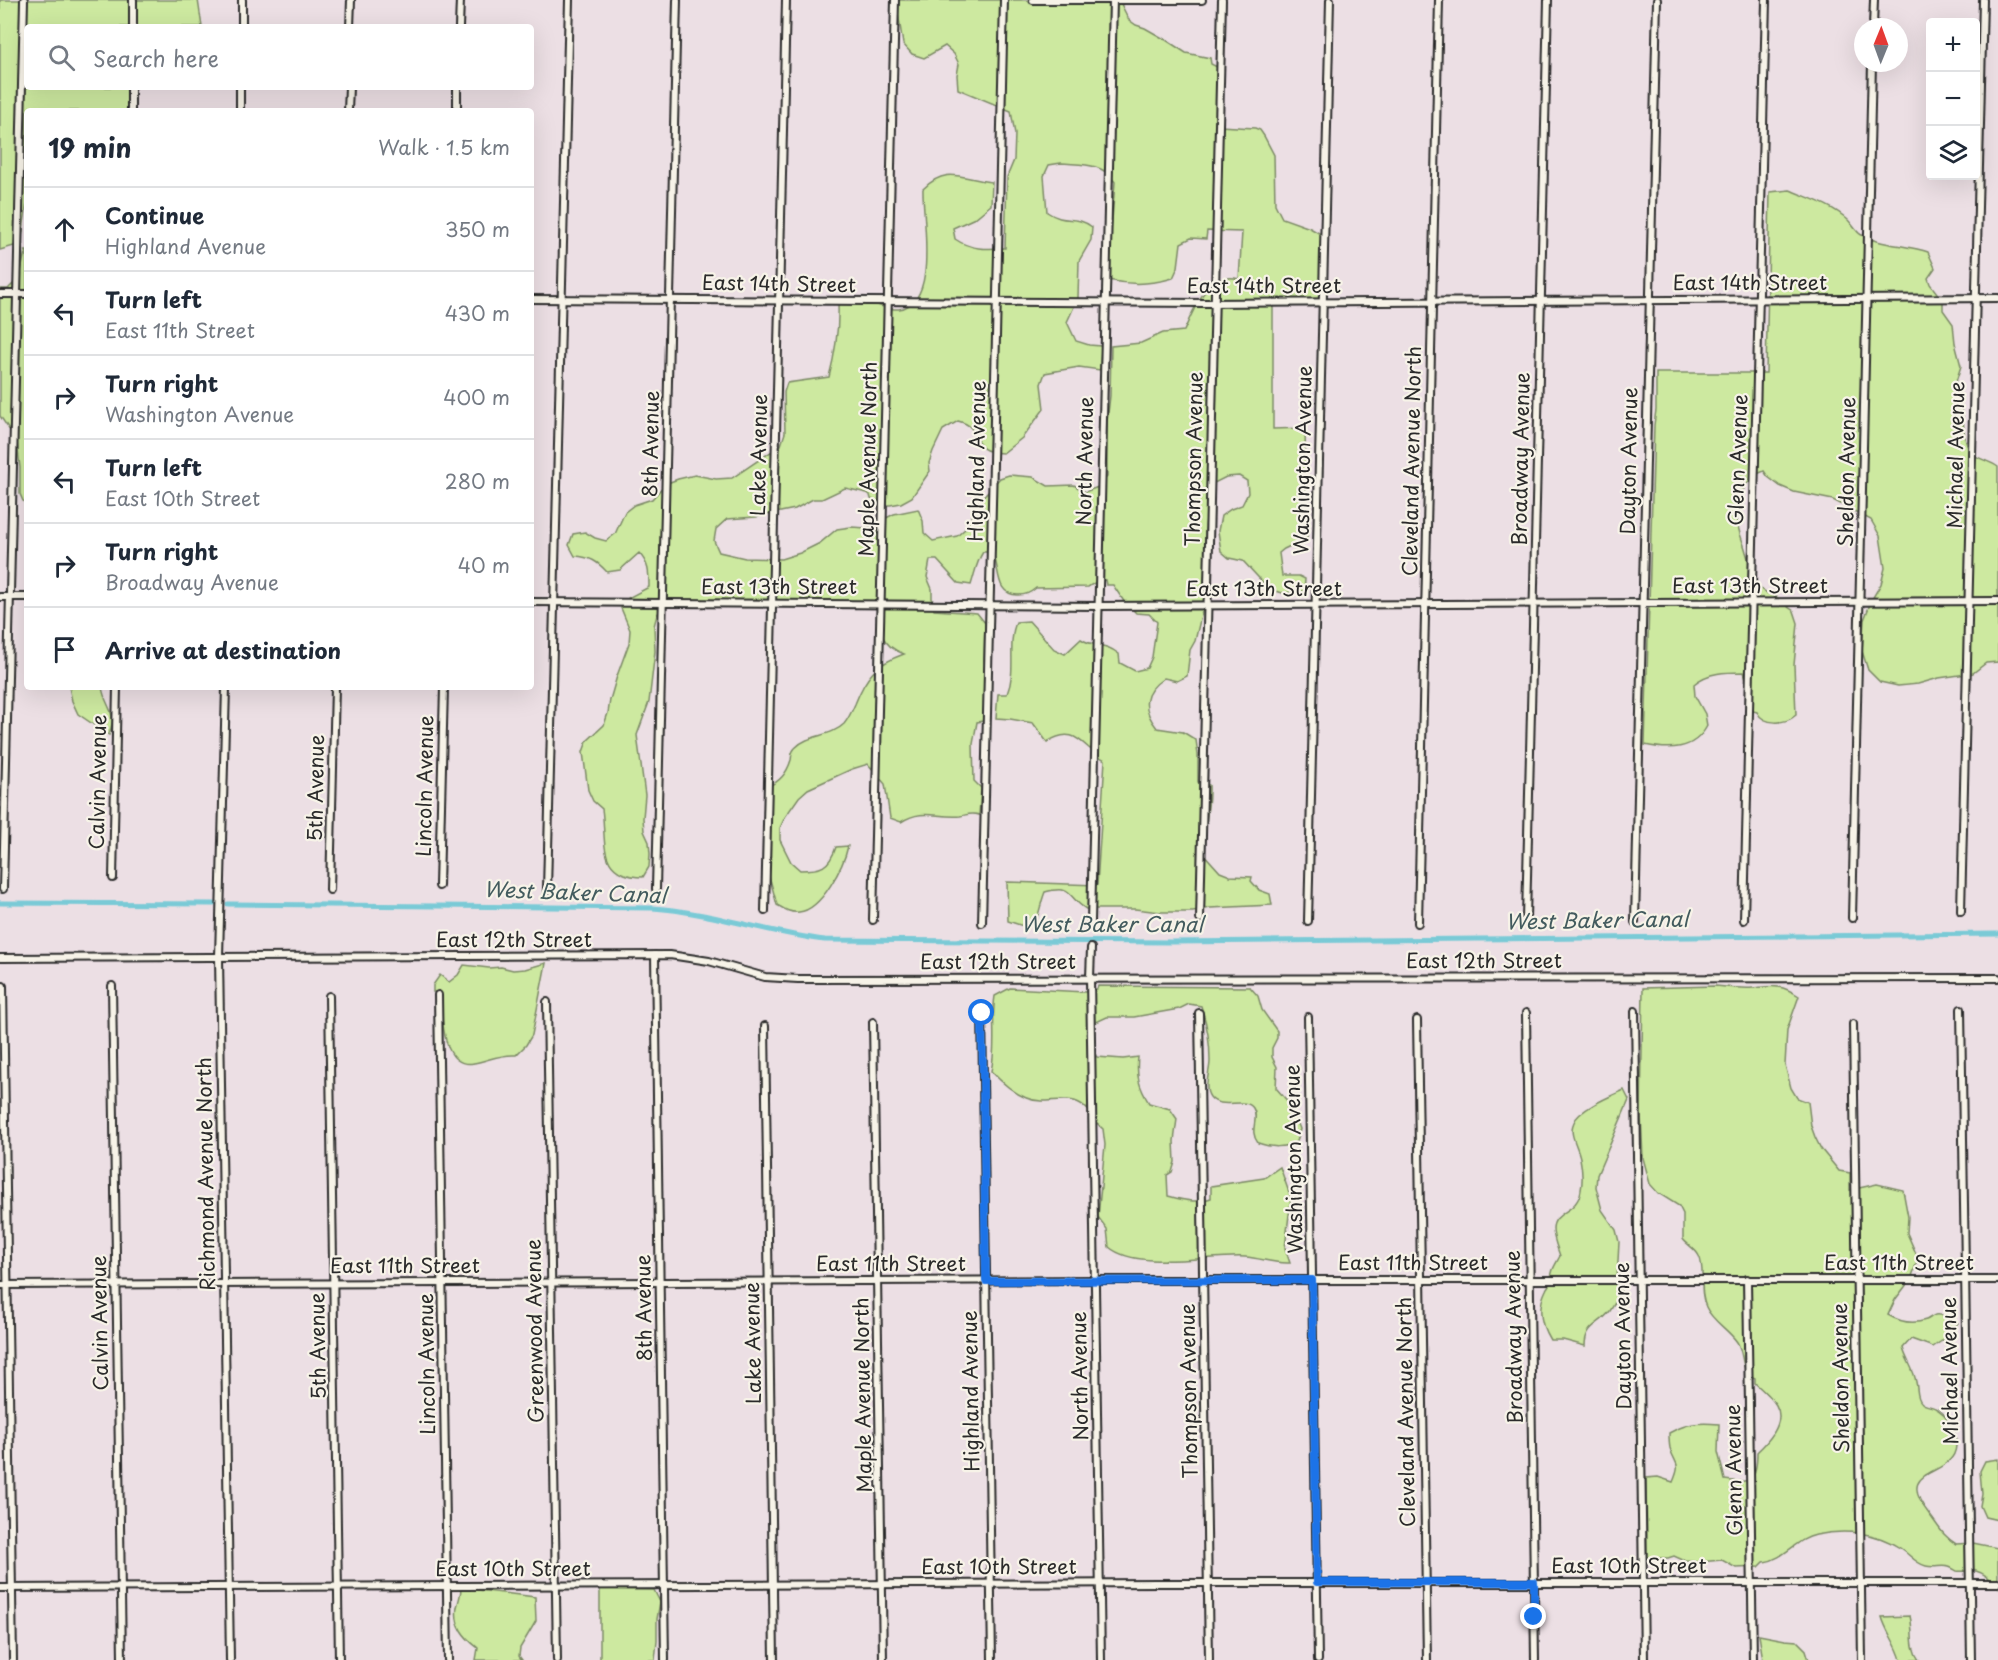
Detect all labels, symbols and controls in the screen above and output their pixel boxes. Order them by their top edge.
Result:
north arrow [1854,18,1908,72]
map controls [1926,18,1980,180]
button: + [1926,18,1980,72]
search box [24,24,534,90]
icon: search [45,41,78,74]
text: Search here [93,41,219,74]
button: − [1926,72,1980,126]
button: layers [1926,126,1980,180]
text: 19 min [48,128,131,167]
text: Walk · 1.5 km [378,132,510,162]
text: Continue [105,198,204,231]
icon: ahead [48,213,81,246]
text: 350 m [445,214,510,244]
text: Highland Avenue [105,231,266,261]
street label: East 14th Street [702,267,856,299]
street label: East 14th Street [1673,267,1827,297]
street label: East 14th Street [1187,270,1341,300]
text: Turn left [105,282,202,315]
icon: left [48,297,81,330]
text: 430 m [445,298,510,328]
text: East 11th Street [105,315,255,345]
street label: Cleveland Avenue North [1394,346,1428,576]
street label: Maple Avenue North [850,361,884,557]
street label: Washington Avenue [1285,365,1319,555]
text: Turn right [105,366,218,399]
street label: Thompson Avenue [1176,371,1210,547]
street label: Broadway Avenue [1503,372,1537,546]
street label: Highland Avenue [960,380,992,542]
icon: right [48,381,81,414]
street label: Michael Avenue [1939,381,1971,529]
text: 400 m [443,382,510,412]
street label: Dayton Avenue [1612,387,1644,535]
street label: 8th Avenue [634,390,666,498]
street label: Lake Avenue [742,394,774,516]
street label: Glenn Avenue [1720,394,1754,526]
street label: North Avenue [1068,396,1100,526]
street label: Sheldon Avenue [1830,397,1862,547]
text: Washington Avenue [105,399,294,429]
text: Turn left [105,450,202,483]
icon: left [48,465,81,498]
text: 280 m [445,466,510,496]
text: East 10th Street [105,483,260,513]
text: Turn right [105,534,218,567]
icon: right [48,549,81,582]
text: 40 m [458,550,510,580]
text: Broadway Avenue [105,567,279,597]
street label: East 13th Street [1672,570,1828,600]
street label: East 13th Street [701,571,857,601]
street label: East 13th Street [1186,573,1342,603]
icon: arrive [48,633,81,666]
text: Arrive at destination [105,633,341,666]
street label: Calvin Avenue [81,714,113,850]
street label: Lincoln Avenue [408,715,440,857]
street label: 5th Avenue [299,734,331,842]
water label: West Baker Canal [483,872,670,910]
water label: West Baker Canal [1505,901,1692,937]
water label: West Baker Canal [1020,907,1207,939]
street label: East 12th Street [436,924,592,954]
street label: East 12th Street [1406,945,1562,975]
street label: East 12th Street [920,946,1076,976]
route start [968,999,994,1025]
street label: Richmond Avenue North [188,1057,222,1291]
street label: Washington Avenue [1276,1064,1310,1254]
street label: Greenwood Avenue [517,1239,551,1423]
street label: East 11th Street [1338,1247,1488,1277]
street label: East 11th Street [1824,1247,1974,1277]
street label: East 11th Street [816,1248,966,1278]
street label: East 11th Street [330,1250,480,1280]
street label: Broadway Avenue [1496,1250,1530,1424]
street label: 8th Avenue [627,1254,659,1362]
street label: Calvin Avenue [83,1255,115,1391]
street label: Dayton Avenue [1606,1262,1638,1410]
street label: Lake Avenue [736,1282,768,1404]
street label: 5th Avenue [301,1292,333,1400]
street label: Lincoln Avenue [410,1293,442,1435]
street label: Maple Avenue North [845,1297,879,1493]
street label: Cleveland Avenue North [1388,1297,1422,1527]
street label: Michael Avenue [1933,1297,1965,1445]
street label: Thompson Avenue [1171,1303,1205,1479]
street label: Sheldon Avenue [1824,1303,1856,1453]
street label: Highland Avenue [954,1310,986,1472]
street label: North Avenue [1063,1311,1095,1441]
street label: Glenn Avenue [1717,1404,1749,1536]
street label: East 10th Street [1551,1550,1707,1580]
street label: East 10th Street [921,1551,1077,1581]
street label: East 10th Street [435,1553,591,1583]
route end [1520,1603,1546,1629]

